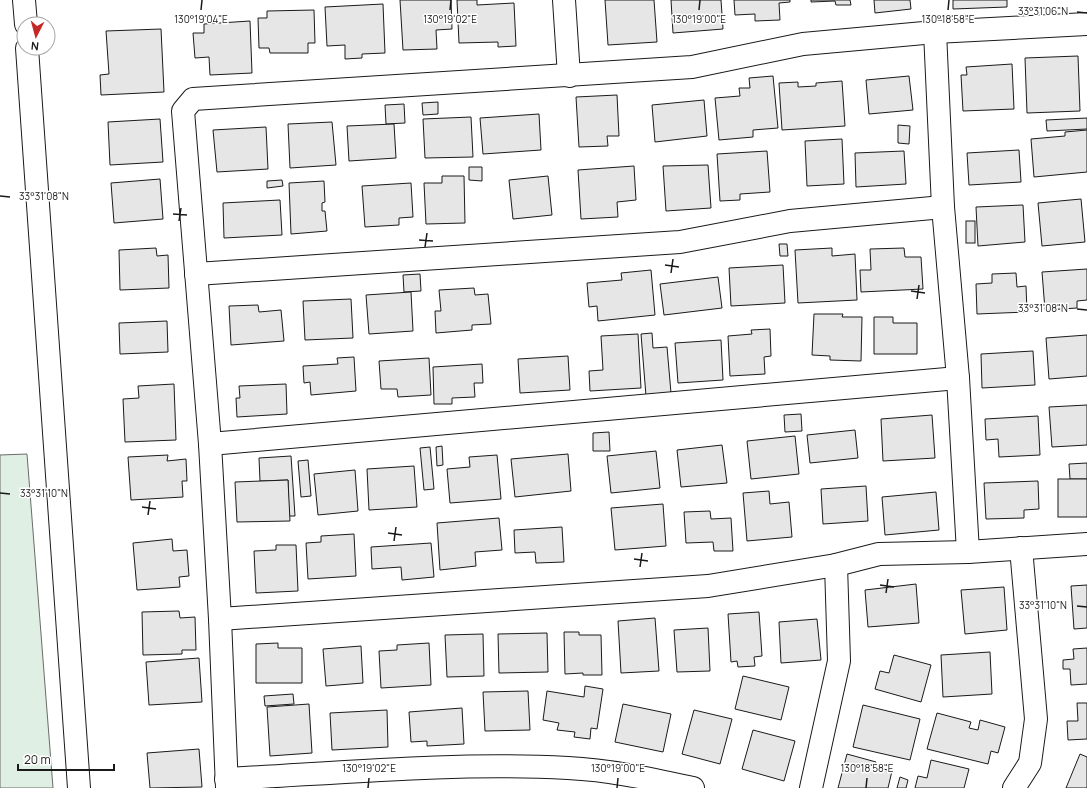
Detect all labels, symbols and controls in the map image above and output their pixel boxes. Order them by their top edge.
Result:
text: 33°31'06"N [1018,4,1068,18]
text: 130°19'04"E [174,12,228,26]
text: 130°19'02"E [423,12,477,26]
text: 130°19'00"E [672,12,726,26]
text: 130°18'58"E [921,12,975,26]
north arrow [16,16,56,56]
text: N [30,39,40,54]
text: 33°31'08"N [19,189,69,203]
text: 33°31'08"N [1018,301,1068,315]
text: 33°31'10"N [20,486,68,500]
text: 33°31'10"N [1019,598,1067,612]
scale bar [18,746,114,772]
text: 20 m [24,751,51,768]
text: 130°19'02"E [342,761,396,775]
text: 130°19'00"E [591,761,645,775]
text: 130°18'58"E [840,761,894,775]

